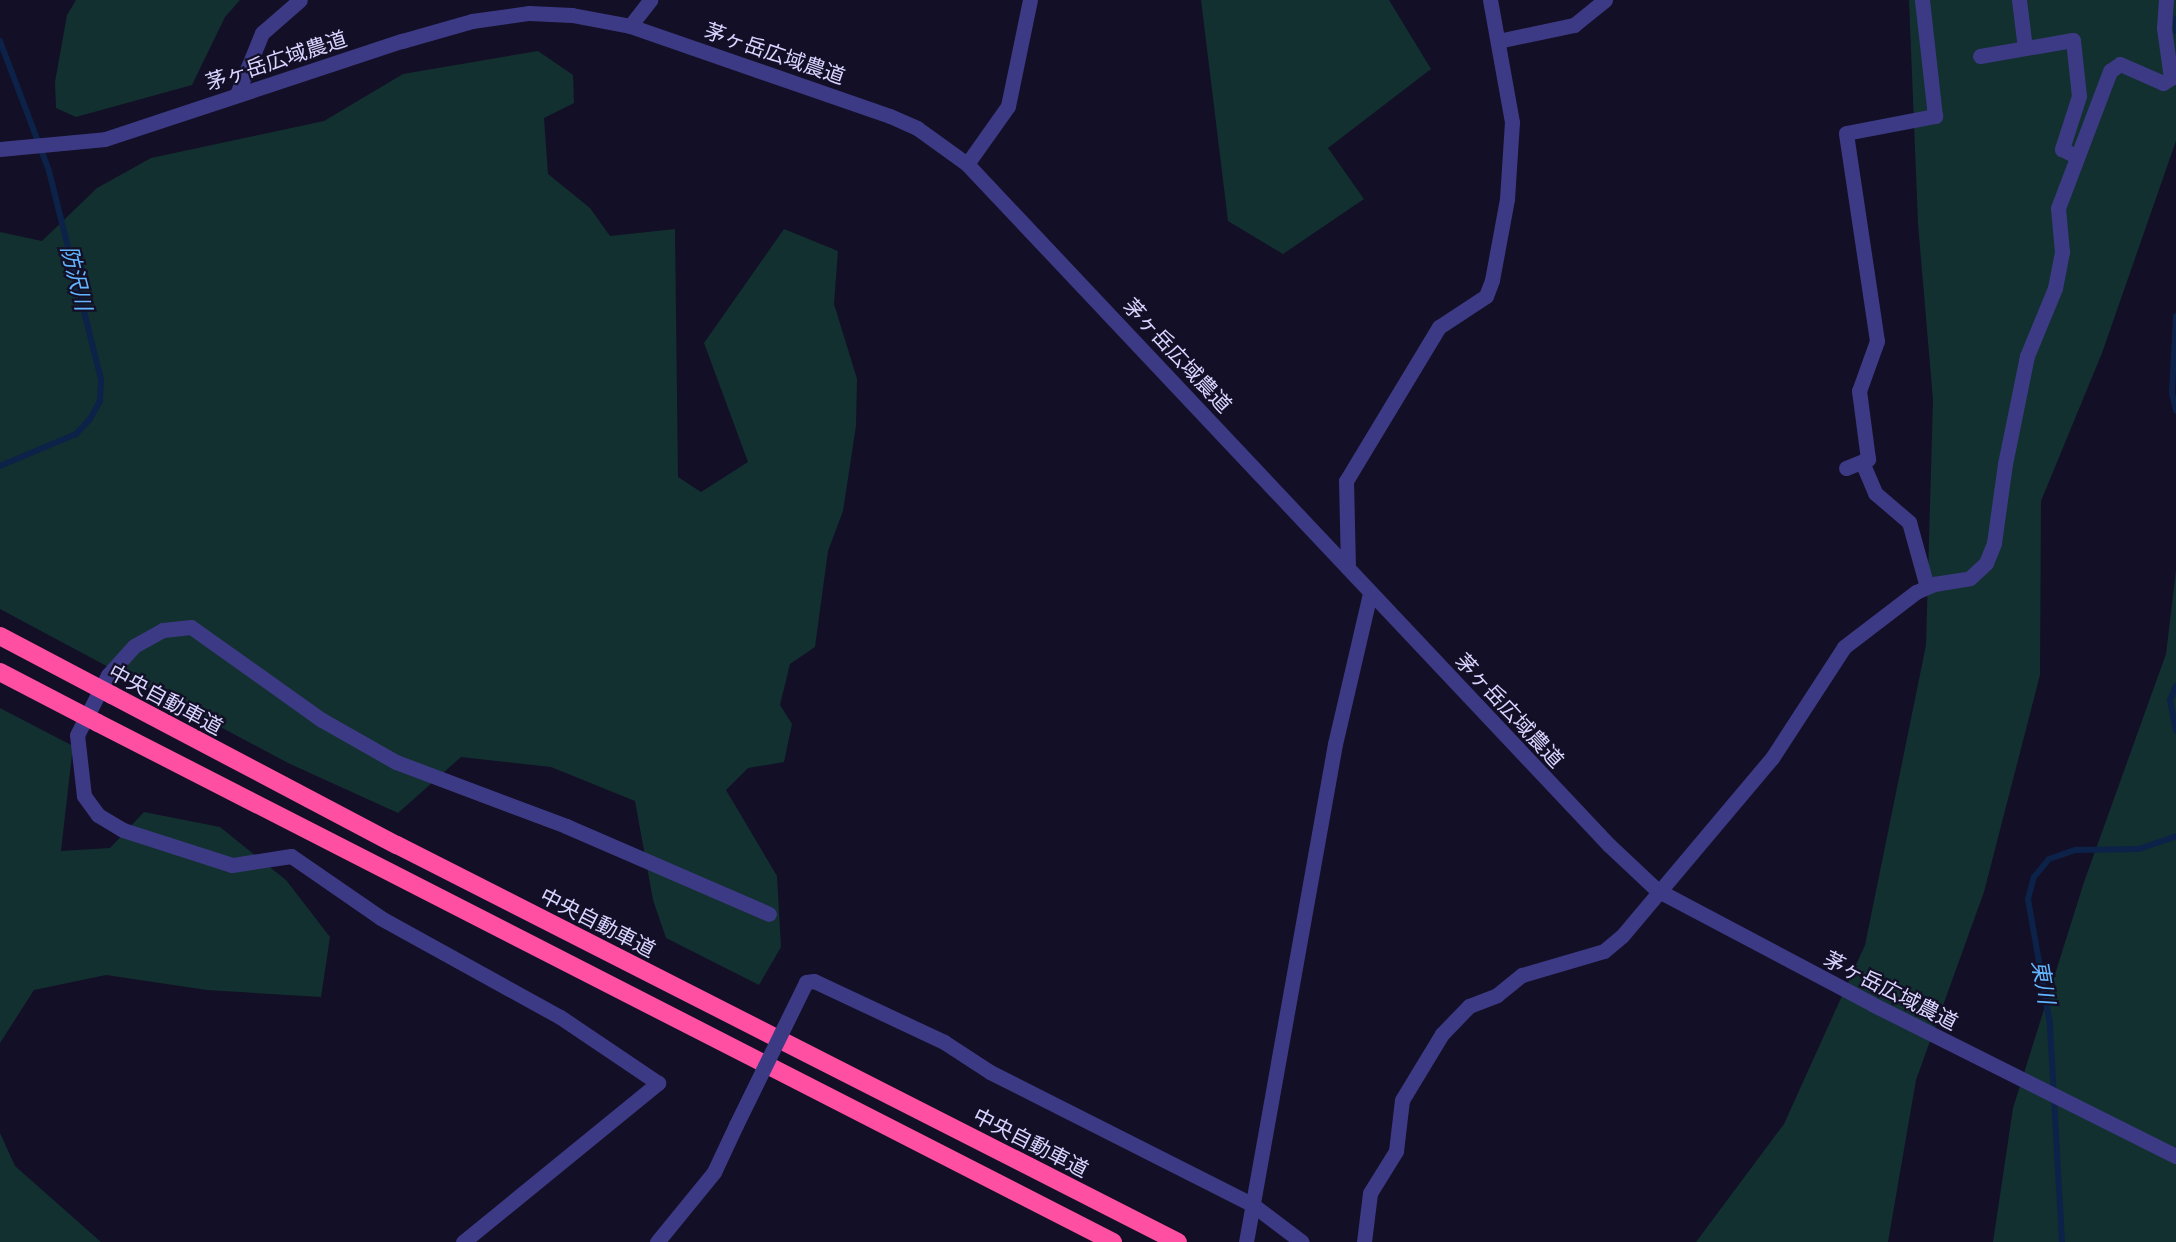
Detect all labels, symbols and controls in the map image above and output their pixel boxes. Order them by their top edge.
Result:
street label: 茅ヶ岳広域農道 [701,17,849,89]
street label: 茅ヶ岳広域農道 [202,25,350,95]
water label: 防沢川 [55,243,97,313]
street label: 茅ヶ岳広域農道 [1119,293,1237,417]
street label: 茅ヶ岳広域農道 [1451,648,1569,772]
street label: 中央自動車道 [104,658,228,740]
street label: 中央自動車道 [536,882,660,962]
street label: 茅ヶ岳広域農道 [1820,945,1962,1035]
water label: 東川 [2026,958,2060,1006]
street label: 中央自動車道 [969,1102,1093,1182]

